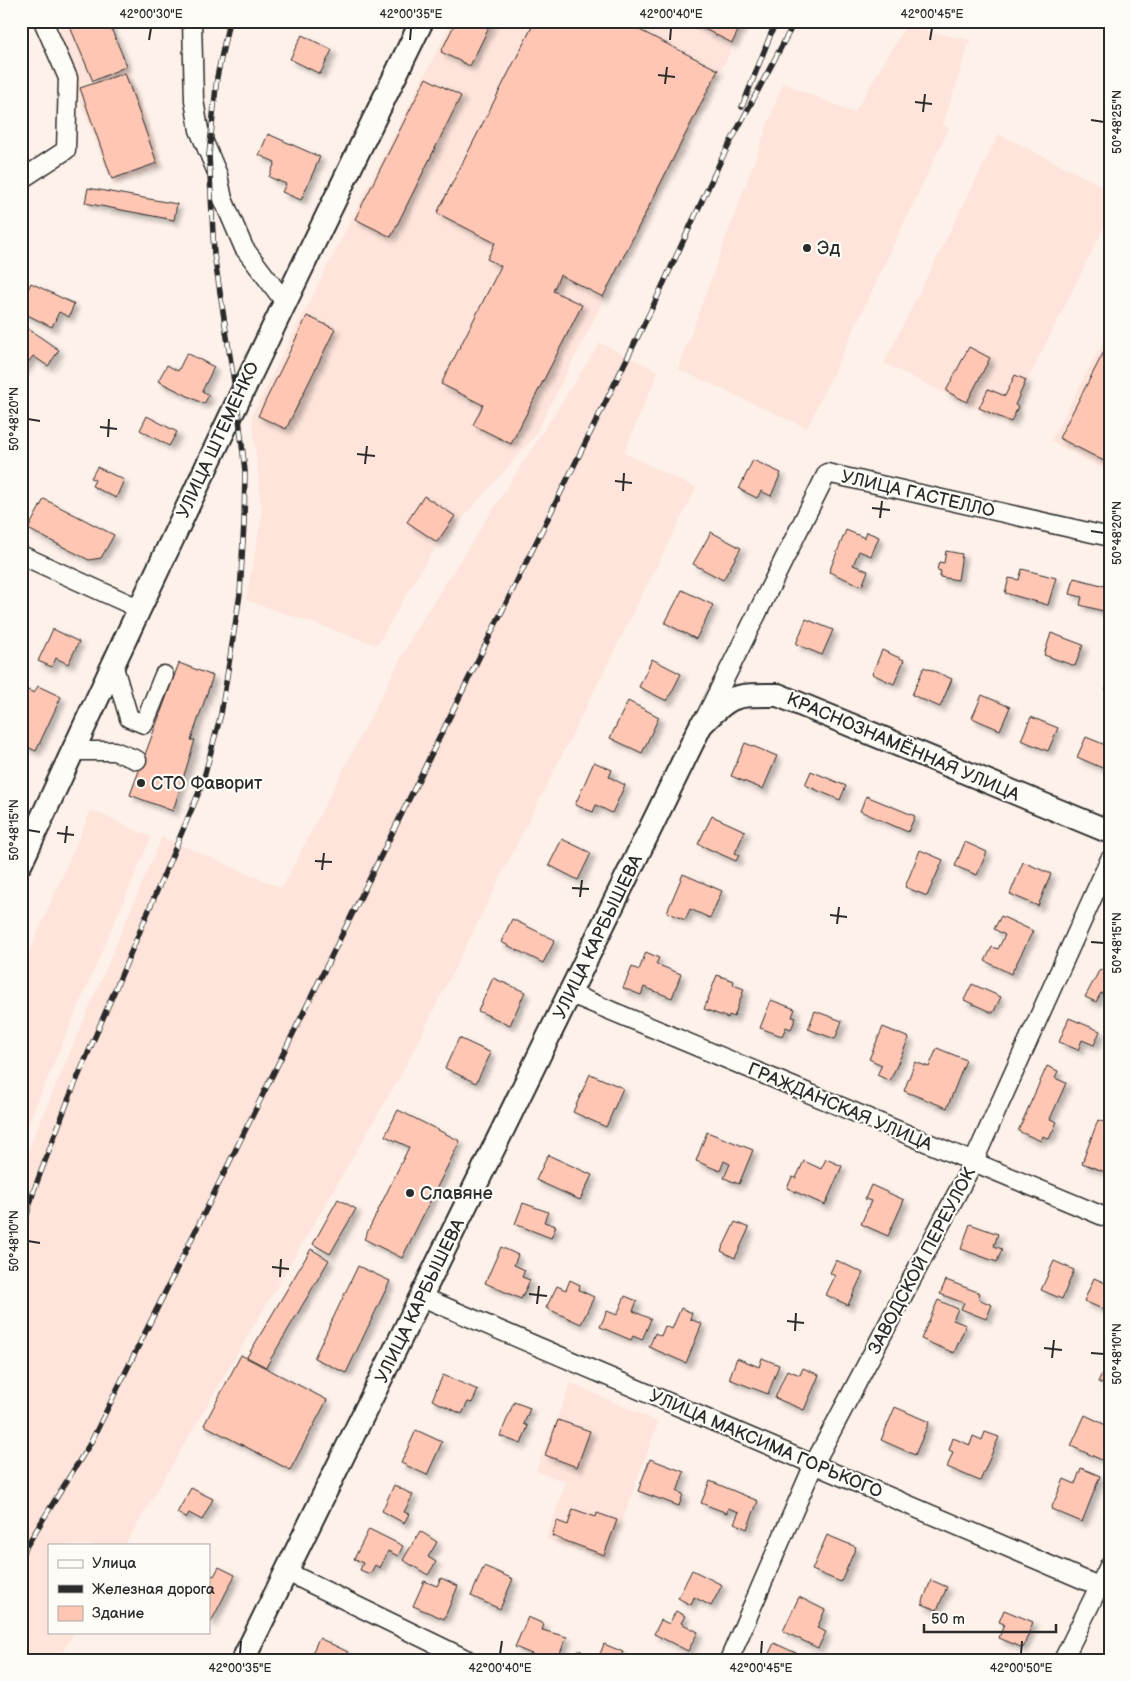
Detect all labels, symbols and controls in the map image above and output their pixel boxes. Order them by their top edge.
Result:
text: 42°00'30"E [119,7,183,22]
text: 42°00'35"E [380,7,443,22]
text: 42°00'40"E [639,7,703,22]
text: 42°00'45"E [901,7,964,22]
text: 50°48'25"N [1110,90,1125,154]
place label: Эд [817,238,840,259]
marker: Эд [801,242,813,254]
street label: УЛИЦА ШТЕМЕНКО [173,358,263,521]
text: 50°48'20"N [7,387,22,451]
street label: УЛИЦА ГАСТЕЛЛО [839,466,997,522]
text: 50°48'20"N [1110,501,1125,565]
street label: КРАСНОЗНАМЁННАЯ УЛИЦА [784,687,1023,806]
place label: СТО Фаворит [151,773,263,794]
marker: СТО Фаворит [135,777,147,789]
text: 50°48'15"N [7,799,22,861]
street label: УЛИЦА КАРБЫШЕВА [549,851,647,1023]
text: 50°48'15"N [1110,912,1125,974]
street label: ГРАЖДАНСКАЯ УЛИЦА [745,1059,935,1155]
street label: ЗАВОДСКОЙ ПЕРЕУЛОК [864,1164,980,1358]
place label: Славяне [420,1183,493,1204]
marker: Славяне [404,1187,416,1199]
text: 50°48'10"N [7,1210,22,1272]
street label: УЛИЦА КАРБЫШЕВА [371,1215,469,1387]
text: 50°48'10"N [1110,1323,1125,1385]
street label: УЛИЦА МАКСИМА ГОРЬКОГО [646,1385,886,1503]
legend [48,1544,210,1634]
text: Улица [92,1554,137,1573]
text: Железная дорога [92,1580,215,1599]
scale bar [924,1601,1056,1633]
text: Здание [92,1604,144,1623]
text: 50 m [931,1610,965,1629]
text: 42°00'35"E [209,1661,272,1676]
text: 42°00'40"E [468,1661,532,1676]
text: 42°00'45"E [730,1661,793,1676]
text: 42°00'50"E [990,1661,1052,1676]

